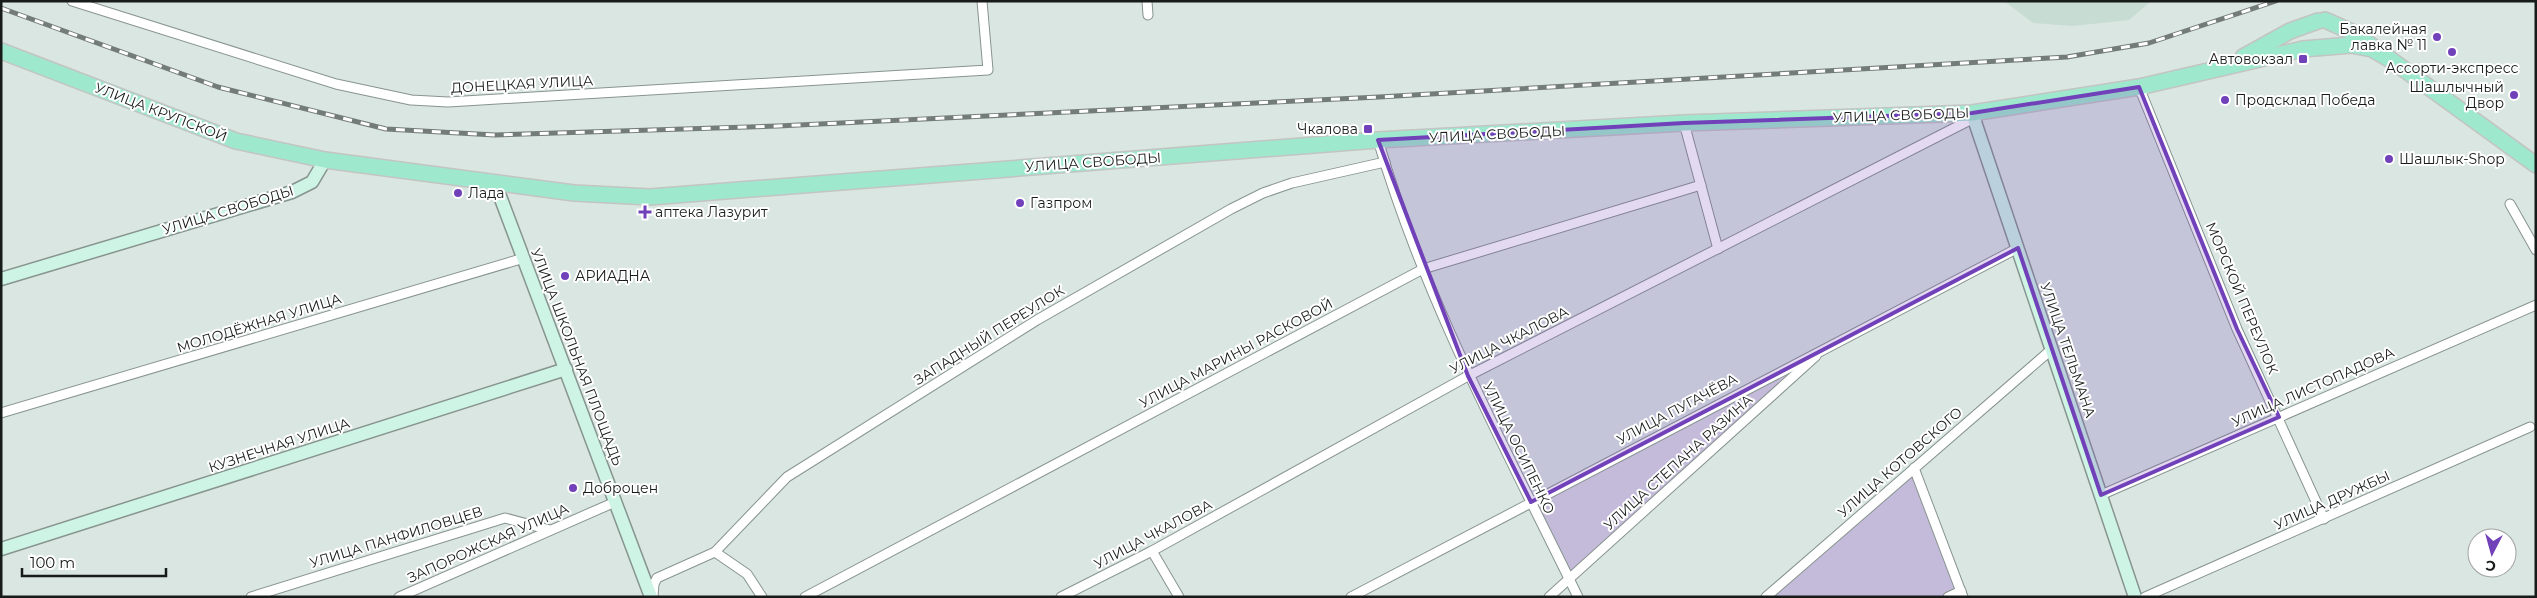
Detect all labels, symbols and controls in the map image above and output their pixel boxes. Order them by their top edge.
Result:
place label: Бакалейная лавка № 11 [2339,20,2427,54]
marker: Бакалейная лавка № 11 [2431,31,2443,43]
marker: Ассорти-экспресс [2446,46,2458,58]
place label: Автовокзал [2209,50,2293,68]
marker: Автовокзал [2297,53,2309,65]
place label: Ассорти-экспресс [2386,59,2519,77]
street label: ДОНЕЦКАЯ УЛИЦА [450,71,594,97]
street label: УЛИЦА КРУПСКОЙ [92,78,230,146]
place label: Шашлычный Двор [2409,78,2504,112]
marker: Шашлычный Двор [2508,89,2520,101]
place label: Продсклад Победа [2235,91,2375,109]
marker: Продсклад Победа [2219,94,2231,106]
street label: УЛИЦА СВОБОДЫ [1833,104,1969,126]
place label: Чкалова [1297,120,1358,138]
street label: УЛИЦА СВОБОДЫ [1428,121,1566,147]
marker: Чкалова [1362,123,1374,135]
street label: УЛИЦА СВОБОДЫ [1024,148,1162,176]
place label: Шашлык-Shop [2399,150,2505,168]
marker: Шашлык-Shop [2383,153,2395,165]
street label: УЛИЦА СВОБОДЫ [160,181,296,239]
place label: Лада [468,184,504,202]
marker: Лада [452,187,464,199]
place label: Газпром [1030,194,1092,212]
marker: Газпром [1014,197,1026,209]
place label: аптека Лазурит [655,203,768,221]
marker: аптека Лазурит [639,206,651,218]
street label: МОРСКОЙ ПЕРЕУЛОК [2202,219,2282,377]
street label: УЛИЦА ШКОЛЬНАЯ ПЛОЩАДЬ [527,246,627,468]
place label: АРИАДНА [575,267,651,285]
marker: АРИАДНА [559,270,571,282]
street label: УЛИЦА ТЕЛЬМАНА [2036,280,2100,420]
street label: ЗАПАДНЫЙ ПЕРЕУЛОК [910,281,1068,389]
street label: МОЛОДЁЖНАЯ УЛИЦА [175,289,344,357]
street label: УЛИЦА МАРИНЫ РАСКОВОЙ [1136,294,1336,412]
street label: УЛИЦА ЧКАЛОВА [1447,302,1572,378]
street label: УЛИЦА ЛИСТОПАДОВА [2229,343,2397,431]
street label: УЛИЦА ПУГАЧЁВА [1614,369,1741,448]
street label: УЛИЦА ОСИПЕНКО [1479,379,1559,517]
street label: УЛИЦА СТЕПАНА РАЗИНА [1600,390,1757,534]
street label: УЛИЦА КОТОВСКОГО [1834,403,1966,521]
street label: КУЗНЕЧНАЯ УЛИЦА [206,413,352,476]
street label: УЛИЦА ДРУЖБЫ [2271,466,2393,534]
place label: Доброцен [583,479,658,497]
marker: Доброцен [567,482,579,494]
street label: УЛИЦА ЧКАЛОВА [1091,495,1216,573]
street label: ЗАПОРОЖСКАЯ УЛИЦА [404,499,572,587]
street label: УЛИЦА ПАНФИЛОВЦЕВ [307,502,485,572]
north arrow [2467,528,2517,578]
scale bar [22,546,166,578]
text: 100 m [30,553,75,572]
text: С [2485,556,2497,575]

